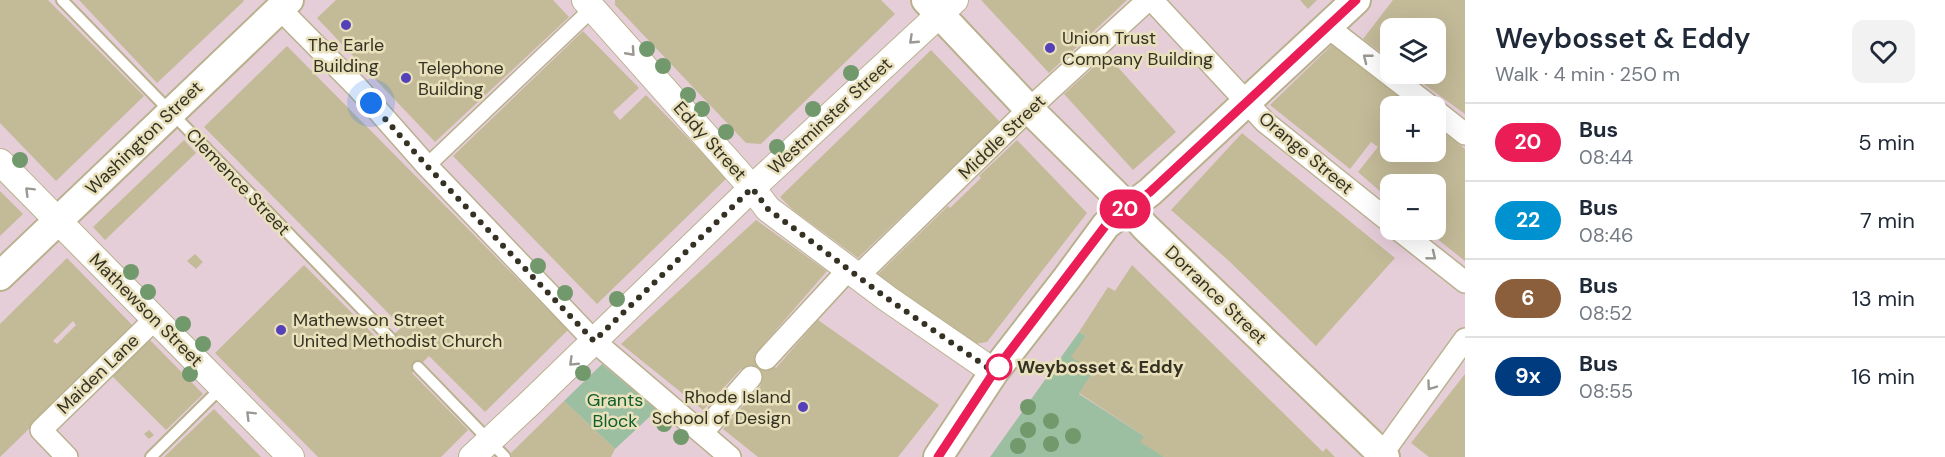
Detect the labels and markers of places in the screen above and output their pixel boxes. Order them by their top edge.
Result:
marker: The Earle Building [339,18,353,32]
place label: Union Trust Company Building [1062,26,1213,71]
place label: The Earle Building [308,33,384,78]
marker: Union Trust Company Building [1043,41,1057,55]
place label: Telephone Building [418,56,504,101]
marker: Telephone Building [399,71,413,85]
place label: Mathewson Street United Methodist Church [293,308,502,353]
marker: Mathewson Street United Methodist Church [274,323,288,337]
marker: Weybosset & Eddy [986,354,1012,380]
place label: Weybosset & Eddy [1017,355,1184,379]
place label: Rhode Island School of Design [652,385,791,430]
marker: Rhode Island School of Design [796,400,810,414]

